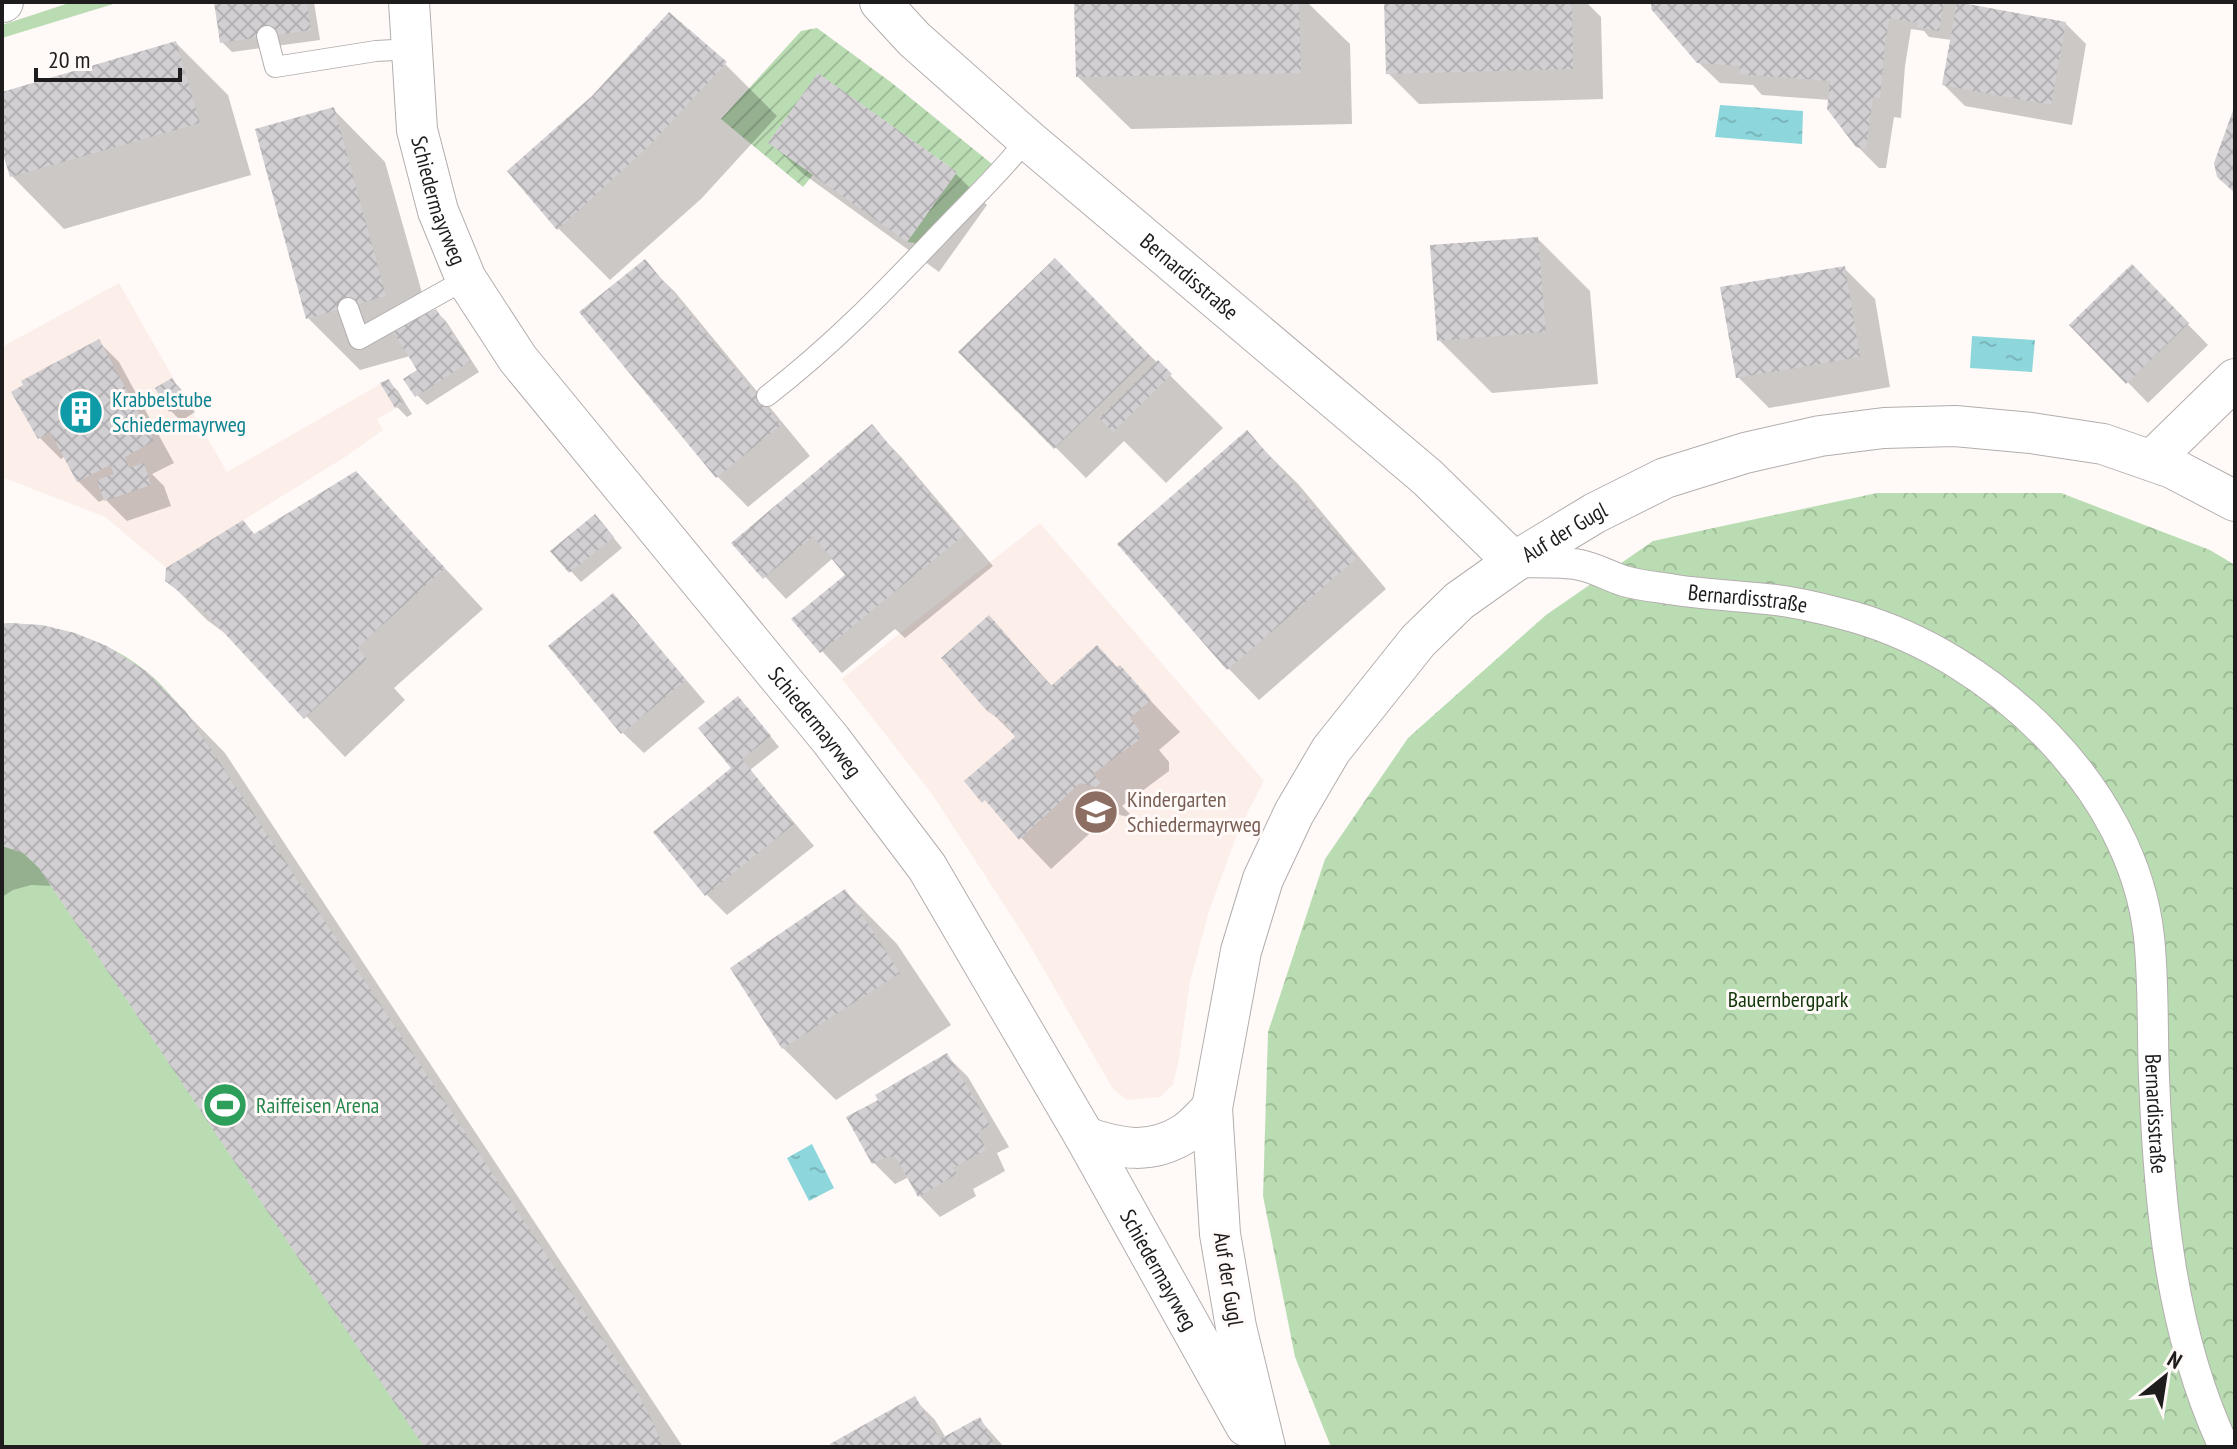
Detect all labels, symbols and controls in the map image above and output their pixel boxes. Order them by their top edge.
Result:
scale bar [36,32,180,82]
text: 20 m [48,44,90,75]
street label: Schiedermayrweg [405,133,473,269]
street label: Bernardisstraße [1135,227,1244,326]
place label: Krabbelstube Schiedermayrweg [112,385,246,438]
building icon: Krabbelstube Schiedermayrweg [57,388,105,436]
street label: Auf der Gugl [1517,495,1612,568]
street label: Bernardisstraße [1686,578,1810,619]
street label: Schiedermayrweg [762,661,868,783]
place label: Kindergarten Schiedermayrweg [1127,785,1261,838]
school or university icon: Kindergarten Schiedermayrweg [1072,788,1120,836]
park label: Bauernbergpark [1728,985,1849,1013]
street label: Bernardisstraße [2139,1054,2174,1175]
sports icon: Raiffeisen Arena [201,1081,249,1129]
place label: Raiffeisen Arena [256,1091,379,1119]
street label: Schiedermayrweg [1114,1204,1204,1335]
street label: Auf der Gugl [1208,1230,1250,1329]
north arrow [2125,1337,2205,1417]
text: N [2163,1345,2187,1375]

